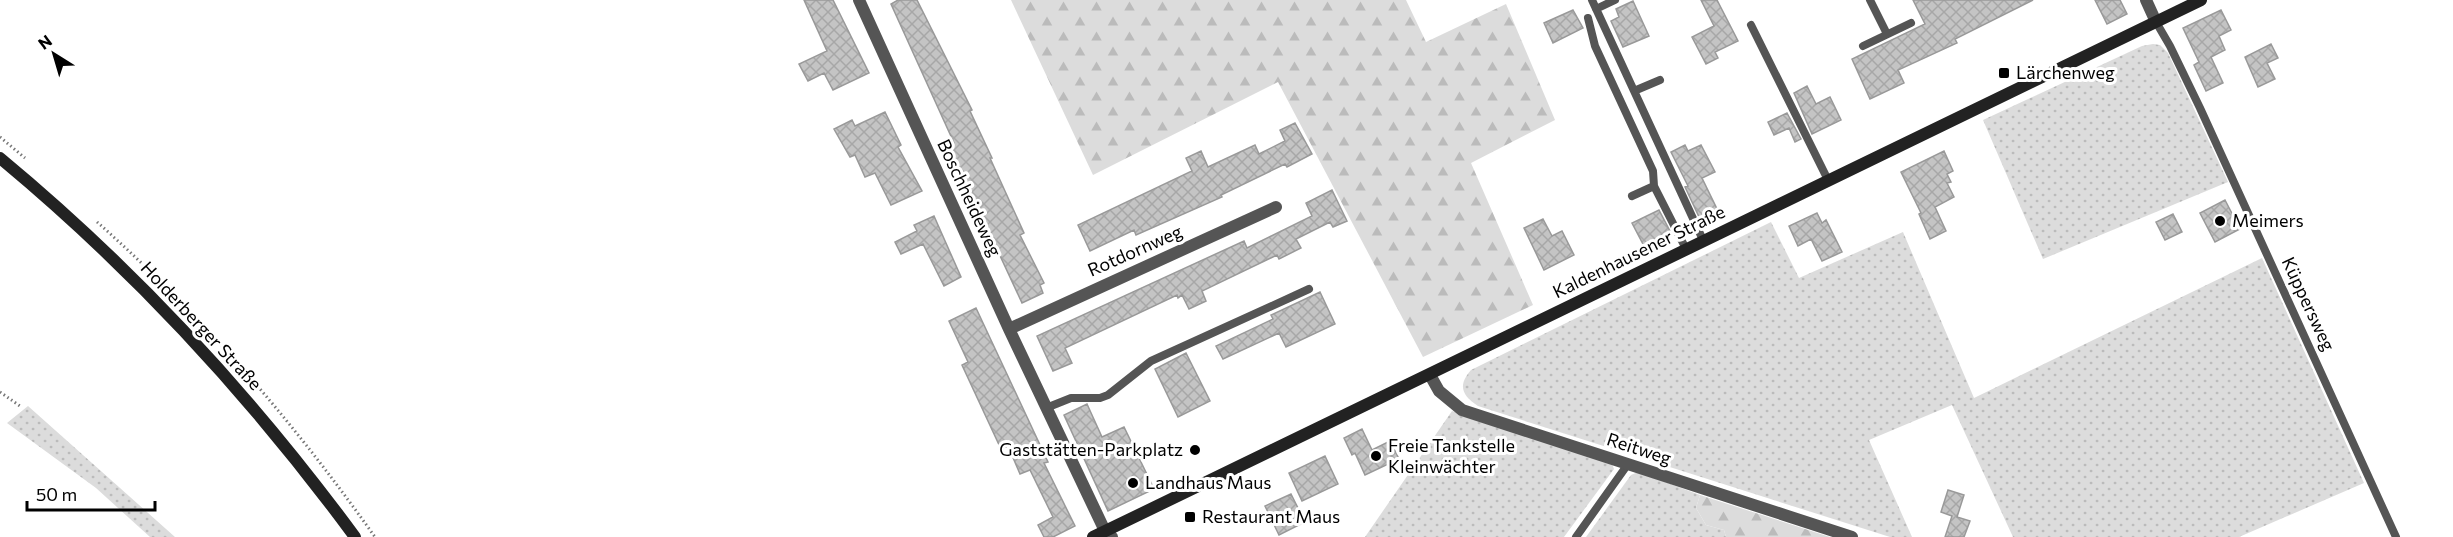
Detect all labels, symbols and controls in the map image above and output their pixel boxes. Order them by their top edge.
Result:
north arrow [24,24,84,84]
text: N [34,30,55,53]
place label: Lärchenweg [2016,61,2115,83]
marker: Lärchenweg [1997,66,2011,80]
street label: Boschheideweg [933,135,1007,260]
street label: Kaldenhausener Straße [1549,200,1728,302]
place label: Meimers [2232,209,2304,231]
marker: Meimers [2213,214,2227,228]
street label: Rotdornweg [1084,219,1185,281]
street label: Küppersweg [2278,253,2340,354]
street label: Holderberger Straße [137,257,267,394]
street label: Reitweg [1604,427,1674,469]
place label: Freie Tankstelle Kleinwächter [1388,434,1515,477]
place label: Gaststätten-Parkplatz [999,438,1183,460]
marker: Gaststätten-Parkplatz [1188,443,1202,457]
marker: Freie Tankstelle Kleinwächter [1369,449,1383,463]
place label: Landhaus Maus [1145,471,1272,493]
scale bar [27,474,154,512]
marker: Landhaus Maus [1126,476,1140,490]
text: 50 m [36,483,77,505]
place label: Restaurant Maus [1202,505,1340,527]
marker: Restaurant Maus [1183,510,1197,524]

